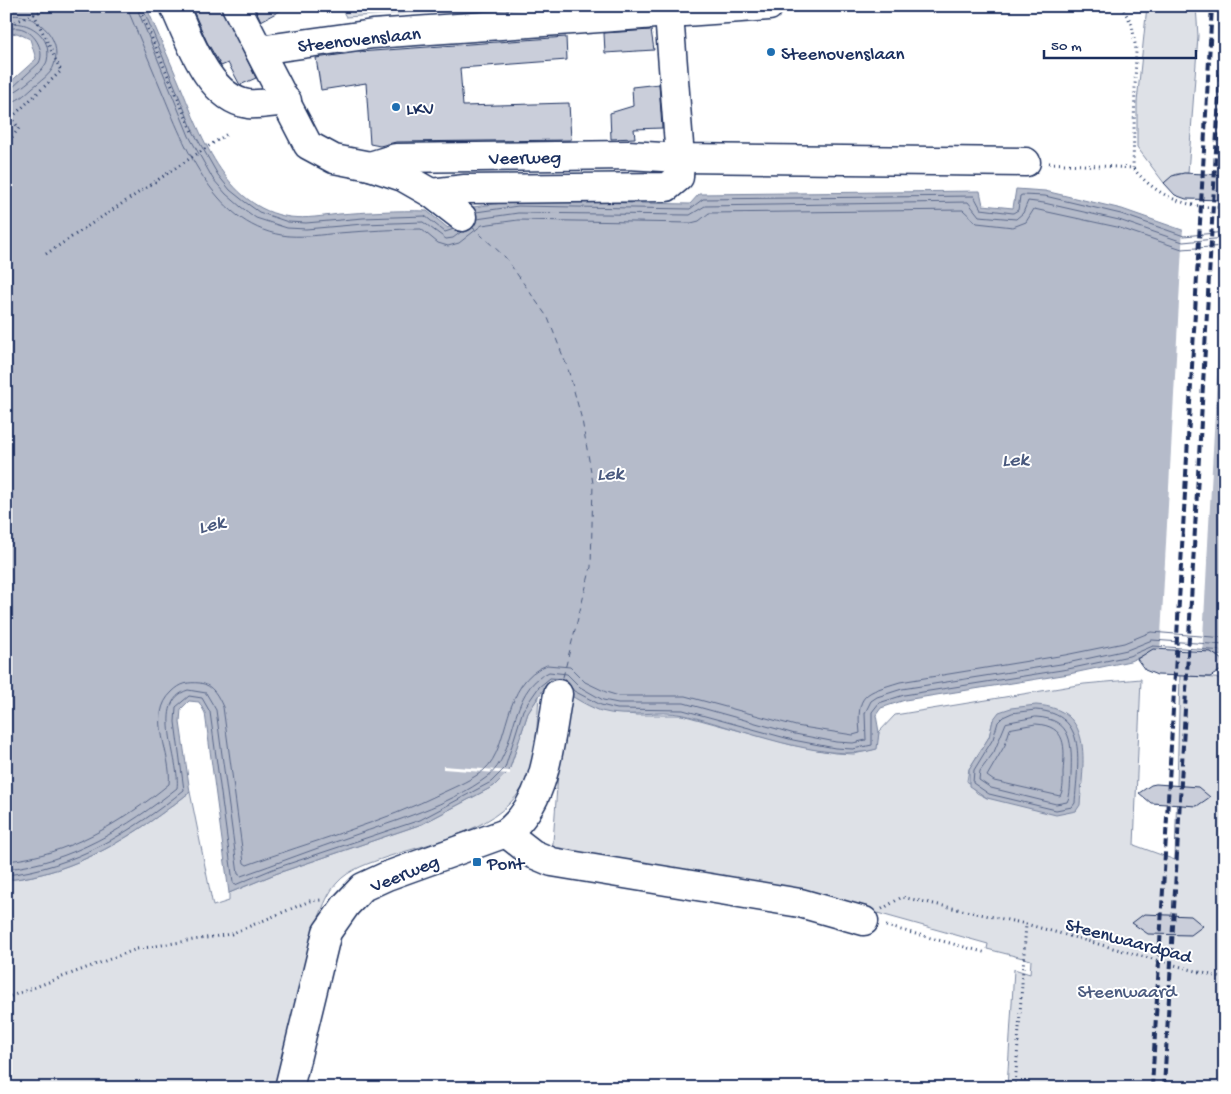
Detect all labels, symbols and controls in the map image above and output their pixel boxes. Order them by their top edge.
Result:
street label: Steenovenslaan [297,24,422,59]
scale bar [1044,28,1196,60]
text: 50 m [1051,38,1082,56]
place label: Steenovenslaan [781,44,905,67]
marker: Steenovenslaan [765,46,777,58]
place label: LKV [406,99,434,122]
marker: LKV [390,101,402,113]
street label: Veerweg [488,147,562,172]
water label: Lek [1001,449,1031,473]
water label: Lek [596,463,626,487]
water label: Lek [196,512,230,541]
street label: Veerweg [367,851,443,900]
place label: Pont [486,854,526,877]
marker: Pont [471,856,483,868]
street label: Steenwaardpad [1062,914,1196,971]
park label: Steenwaard [1078,982,1178,1005]

